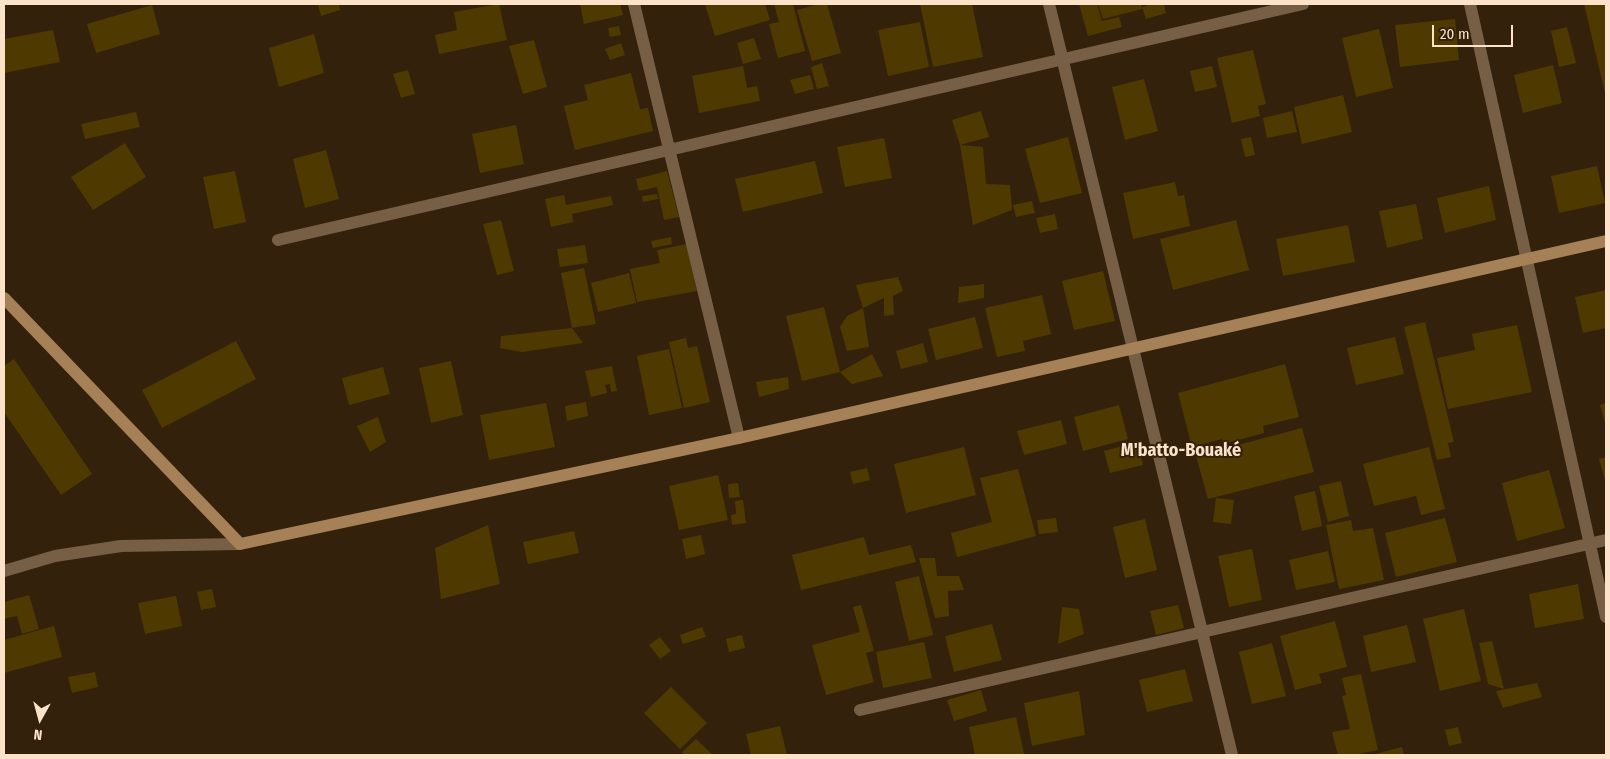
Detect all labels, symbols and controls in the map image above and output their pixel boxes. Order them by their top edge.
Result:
scale bar [1435,15,1516,47]
text: 20 m [1440,25,1470,43]
district label: M'batto-Bouaké [1121,440,1241,462]
north arrow [15,694,65,744]
text: N [33,725,43,743]

